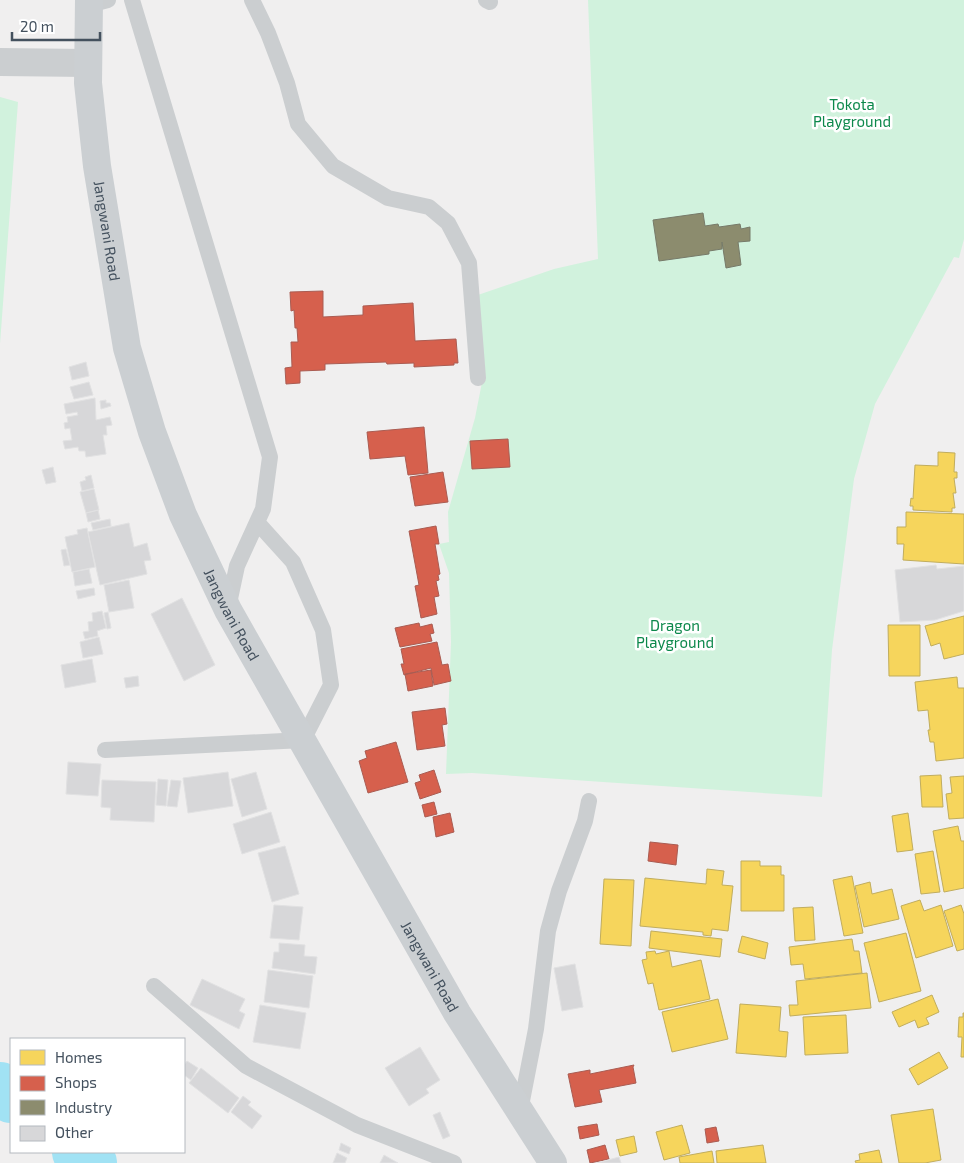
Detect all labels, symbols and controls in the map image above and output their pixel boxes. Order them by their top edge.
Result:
scale bar [12,10,100,42]
text: 20 m [20,17,54,35]
park label: Tokota Playground [813,95,891,130]
street label: Jangwani Road [91,179,125,282]
street label: Jangwani Road [201,565,264,663]
park label: Dragon Playground [636,616,714,651]
street label: Jangwani Road [398,918,463,1015]
legend [10,1038,185,1153]
text: Homes [55,1048,102,1066]
text: Shops [55,1073,97,1091]
text: Industry [55,1098,112,1116]
text: Other [55,1123,94,1141]

